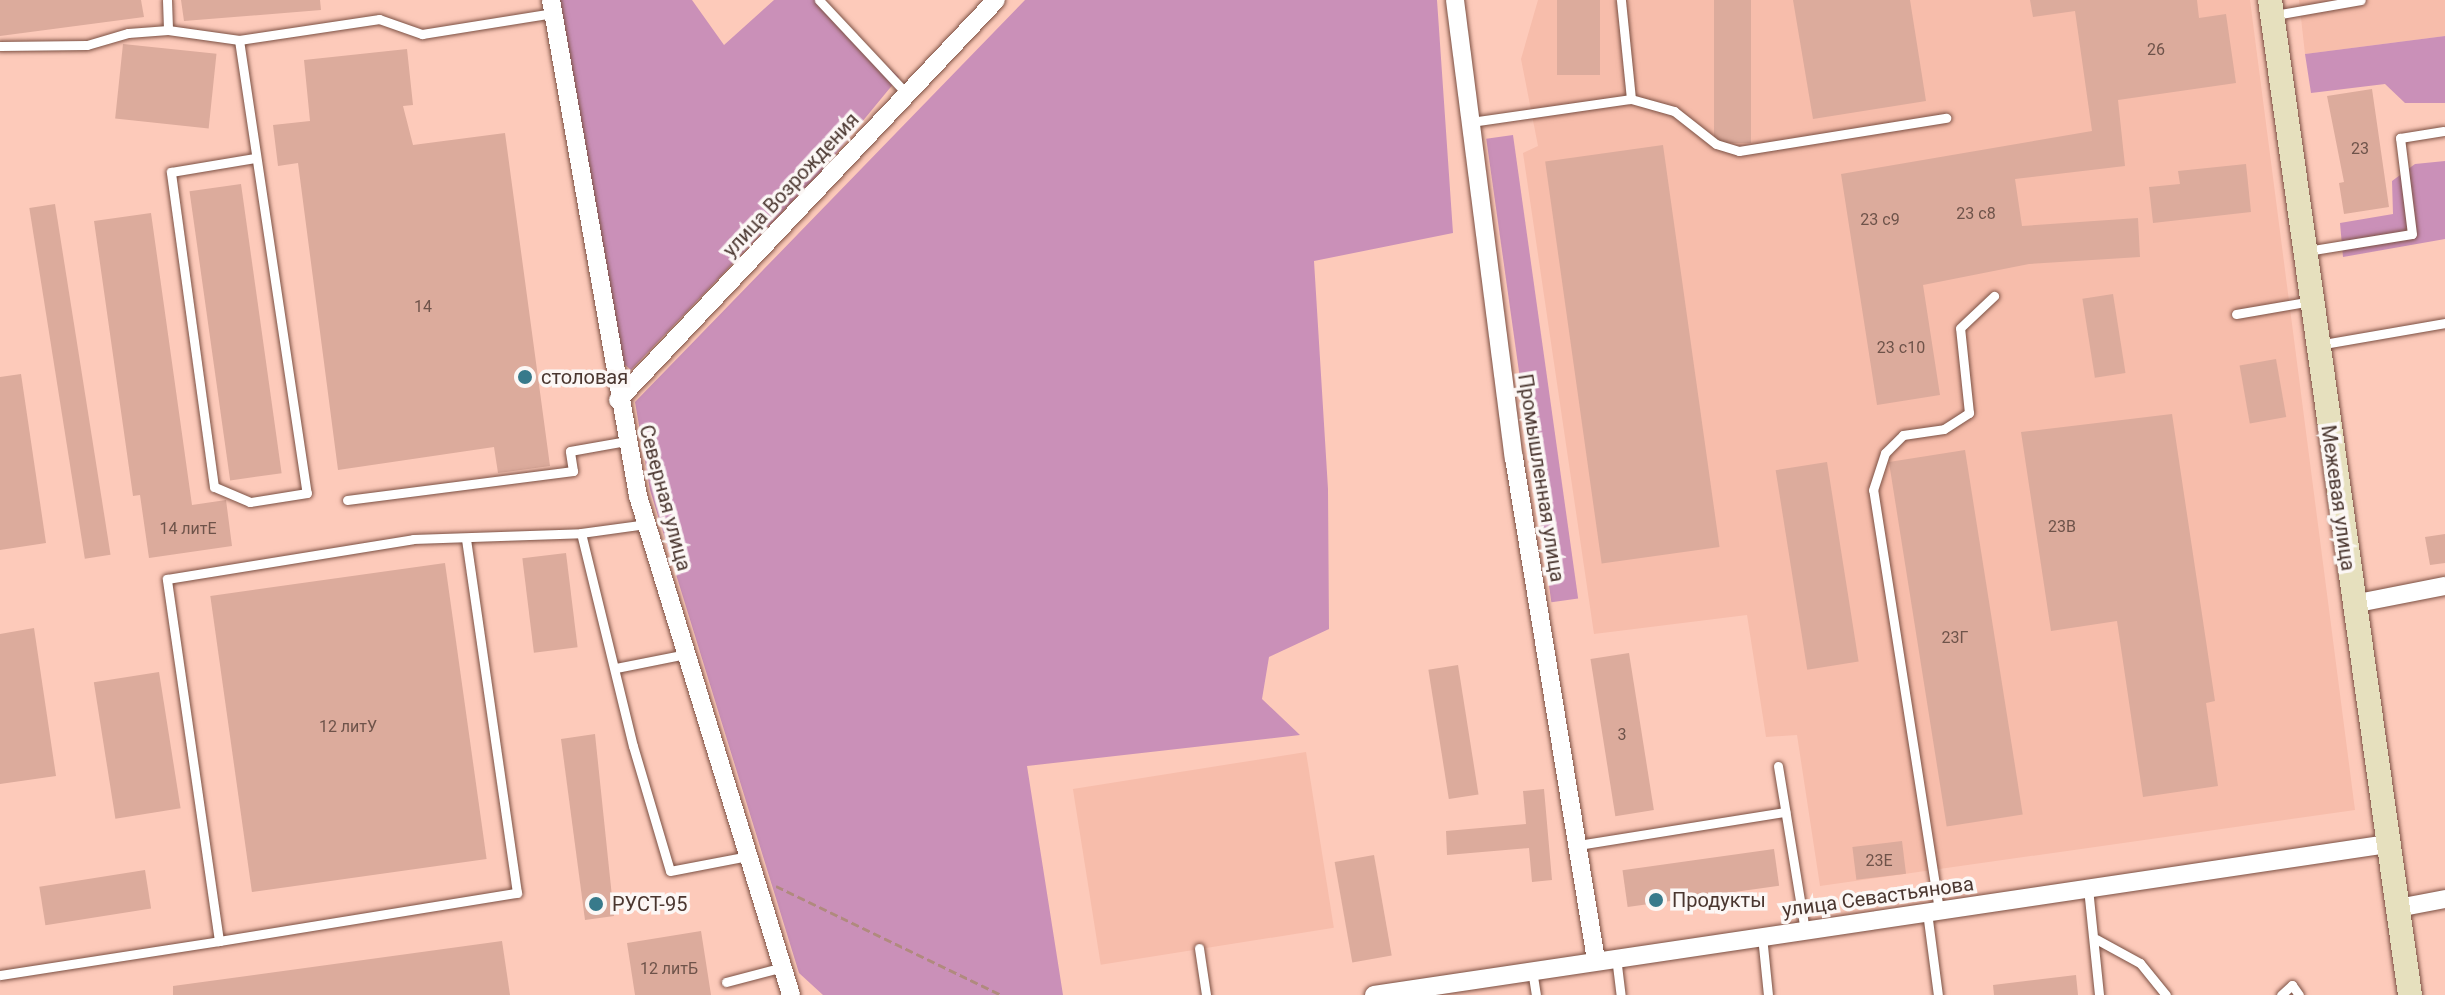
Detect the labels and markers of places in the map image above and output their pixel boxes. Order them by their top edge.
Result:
place label: столовая [541,365,628,389]
marker: столовая [516,368,534,386]
place label: Продукты [1672,888,1766,912]
marker: Продукты [1647,891,1665,909]
place label: РУСТ-95 [612,892,687,916]
marker: РУСТ-95 [587,895,605,913]

